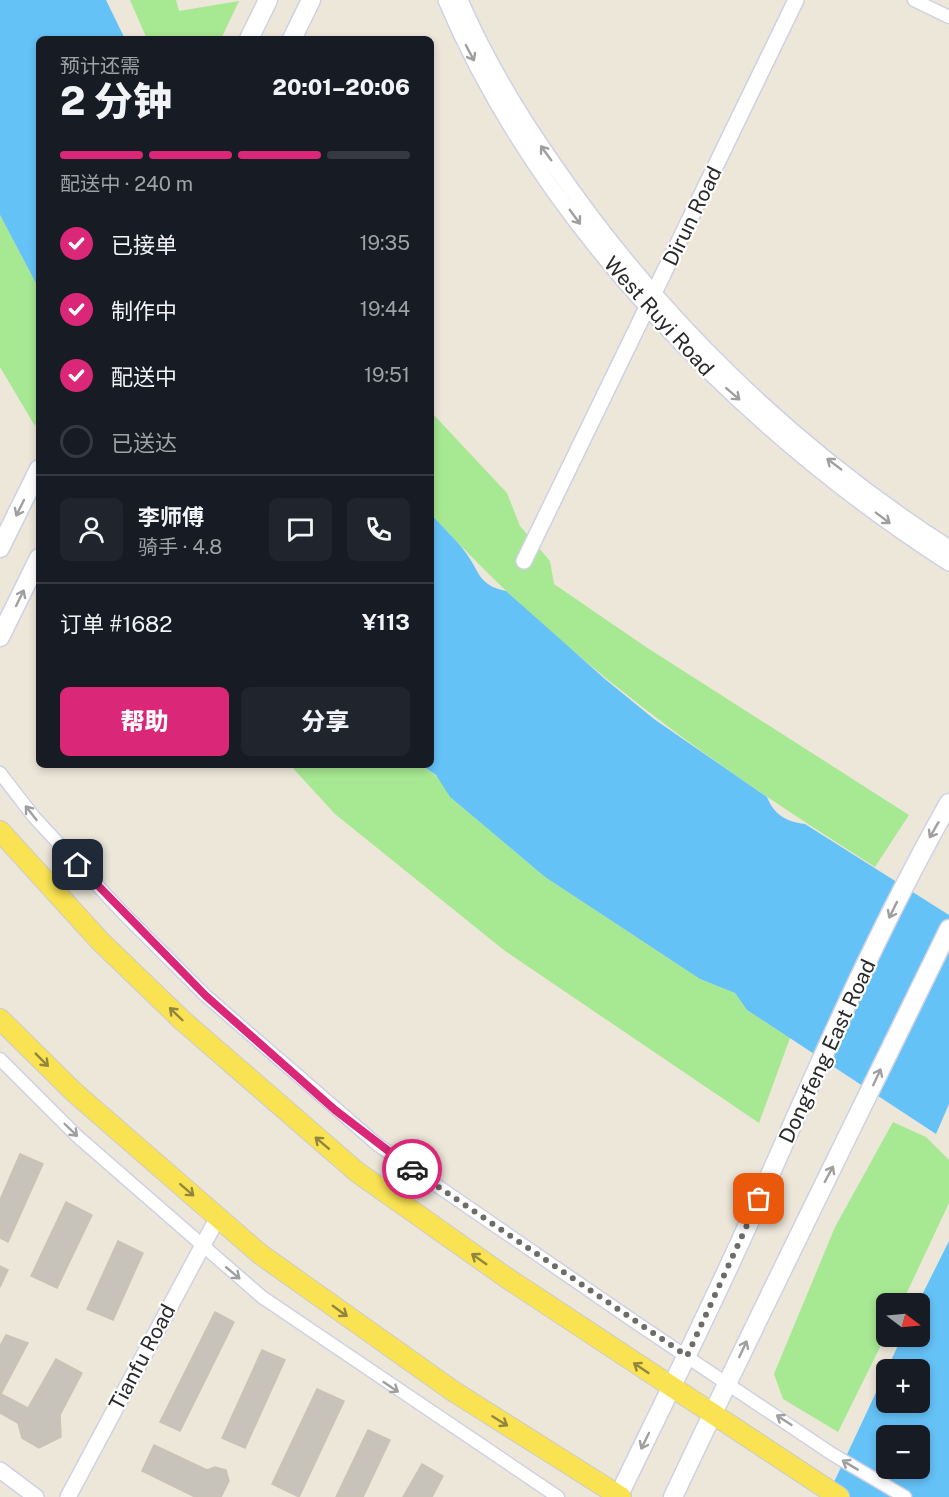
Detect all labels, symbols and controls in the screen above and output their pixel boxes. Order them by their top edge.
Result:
one-way arrow [465,44,476,62]
text: 预计还需 [60,54,140,78]
text: 20:01–20:06 [273,74,410,100]
text: 2 分钟 [60,78,172,124]
one-way arrow [540,146,552,162]
street label: Dirun Road [657,162,727,270]
text: 配送中 · 240 m [60,172,193,196]
one-way arrow [569,209,581,225]
icon: check [60,227,93,260]
text: 19:35 [359,231,410,255]
text: 已接单 [111,232,177,258]
street label: West Ruyi Road [599,251,719,381]
icon: check [60,293,93,326]
text: 19:44 [360,297,410,321]
text: 制作中 [111,298,177,324]
icon: check [60,359,93,392]
text: 19:51 [364,363,410,387]
text: 配送中 [111,364,177,390]
one-way arrow [725,387,740,401]
text: 已送达 [111,430,177,456]
one-way arrow [826,458,842,471]
button: person [60,498,123,561]
button: chat [269,498,332,561]
button: phone [347,498,410,561]
one-way arrow [13,499,25,517]
text: 李师傅 [138,504,204,530]
one-way arrow [875,511,891,524]
text: 骑手 · 4.8 [138,535,222,559]
one-way arrow [14,589,26,607]
text: ¥113 [362,609,410,635]
text: 订单 #1682 [60,611,172,637]
button: 帮助 [60,687,229,756]
button: 分享 [241,687,410,756]
one-way arrow [24,805,37,821]
one-way arrow [927,821,939,838]
pin [52,839,103,890]
icon: home [61,848,94,881]
one-way arrow [886,901,898,919]
street label: Dongfeng East Road [773,955,881,1147]
one-way arrow [169,1007,184,1022]
one-way arrow [34,1053,49,1067]
one-way arrow [872,1069,884,1087]
one-way arrow [64,1123,79,1138]
one-way arrow [314,1137,330,1150]
courier [382,1139,442,1199]
icon: car [396,1153,429,1186]
one-way arrow [824,1166,835,1184]
pin [733,1173,784,1224]
icon: bag [742,1182,775,1215]
one-way arrow [179,1183,194,1197]
one-way arrow [472,1253,488,1265]
one-way arrow [225,1266,240,1280]
north arrow [876,1293,930,1347]
map controls [876,1293,930,1479]
street label: Tianfu Road [104,1300,180,1414]
one-way arrow [331,1305,347,1317]
one-way arrow [738,1341,750,1359]
button: + [876,1359,930,1413]
one-way arrow [633,1361,650,1373]
one-way arrow [383,1381,399,1393]
one-way arrow [776,1414,793,1426]
one-way arrow [491,1416,508,1428]
button: − [876,1425,930,1479]
one-way arrow [639,1432,651,1450]
one-way arrow [842,1458,859,1470]

